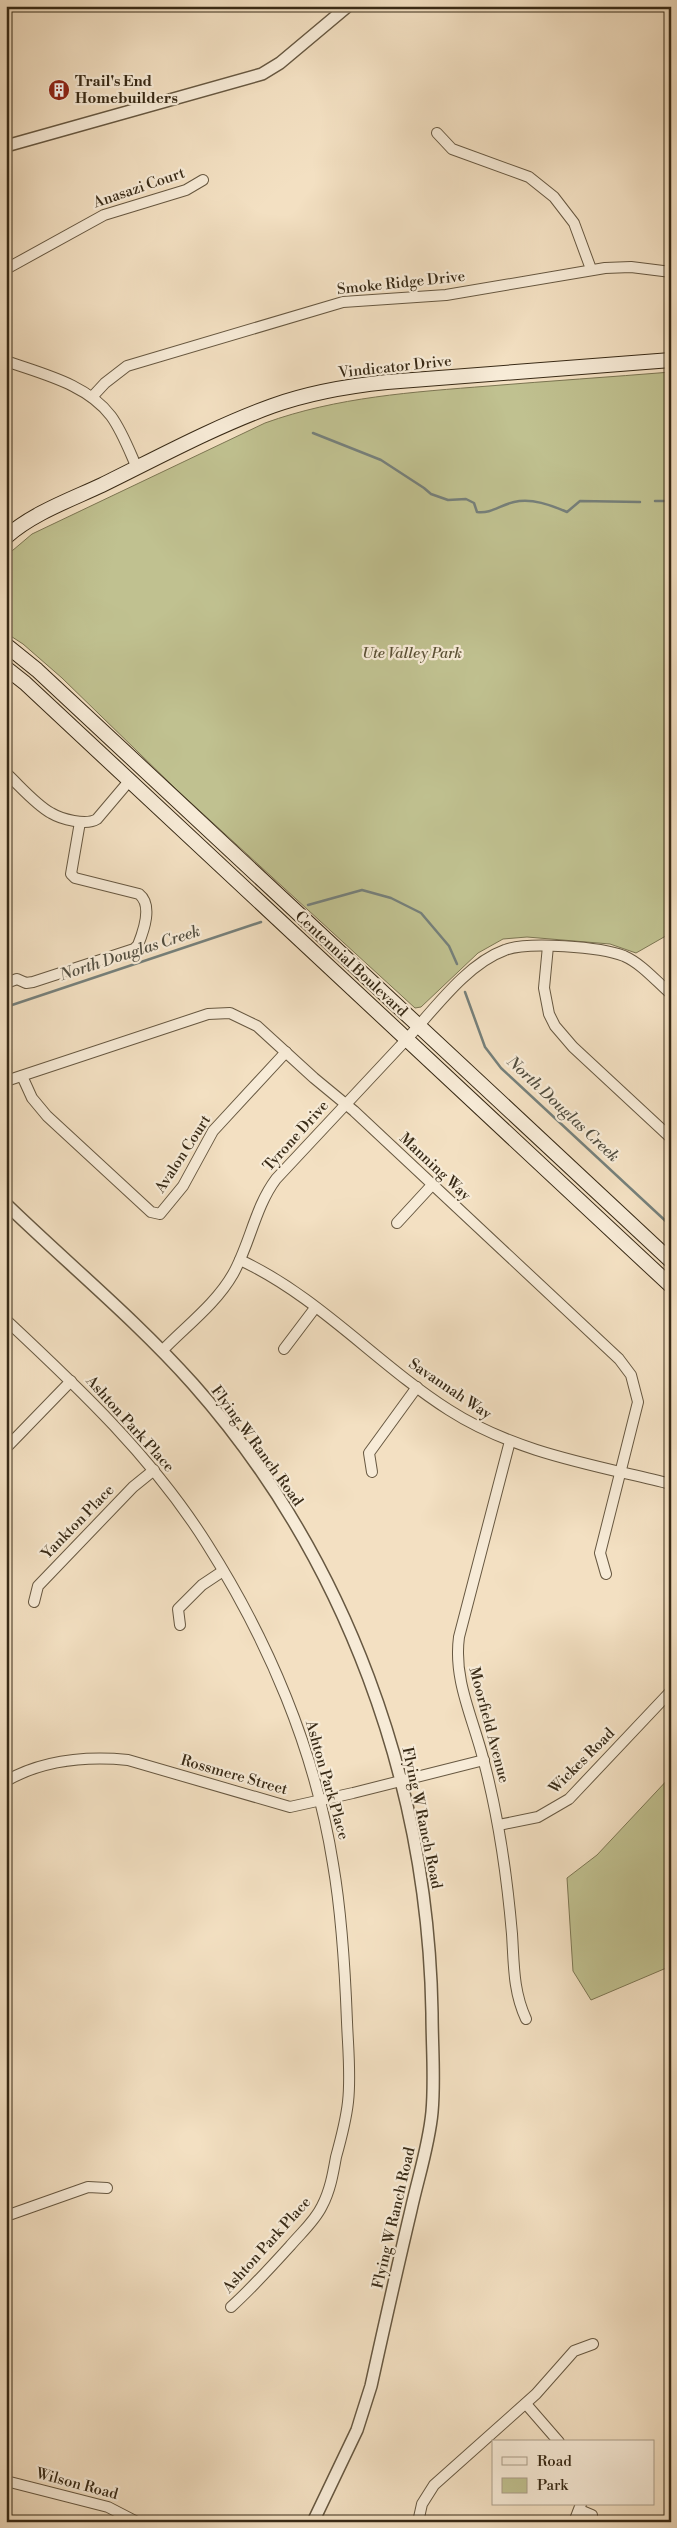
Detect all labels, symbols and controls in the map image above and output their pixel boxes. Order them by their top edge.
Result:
place label: Trail's End Homebuilders [75,72,178,108]
building icon: Trail's End Homebuilders [47,78,71,102]
street label: Anasazi Court [90,163,188,213]
street label: Smoke Ridge Drive [336,267,466,299]
street label: Vindicator Drive [336,352,453,382]
park label: Ute Valley Park [362,644,462,663]
street label: Centennial Boulevard [291,907,412,1021]
water label: North Douglas Creek [56,921,203,985]
water label: North Douglas Creek [502,1051,623,1166]
street label: Tyrone Drive [259,1097,333,1175]
street label: Avalon Court [150,1111,216,1197]
street label: Manning Way [395,1129,475,1205]
street label: Savannah Way [405,1354,496,1424]
street label: Ashton Park Place [81,1371,178,1476]
street label: Flying W Ranch Road [207,1382,307,1510]
street label: Yankton Place [37,1481,118,1564]
street label: Moorfield Avenue [464,1665,514,1785]
street label: Ashton Park Place [301,1717,353,1842]
street label: Wickes Road [544,1724,619,1799]
street label: Flying W Ranch Road [398,1745,446,1891]
street label: Rossmere Street [178,1751,290,1800]
street label: Flying W Ranch Road [368,2145,420,2291]
street label: Ashton Park Place [218,2193,315,2298]
legend [492,2440,654,2506]
text: Road [537,2452,572,2471]
street label: Wilson Road [33,2464,121,2504]
text: Park [537,2476,569,2495]

